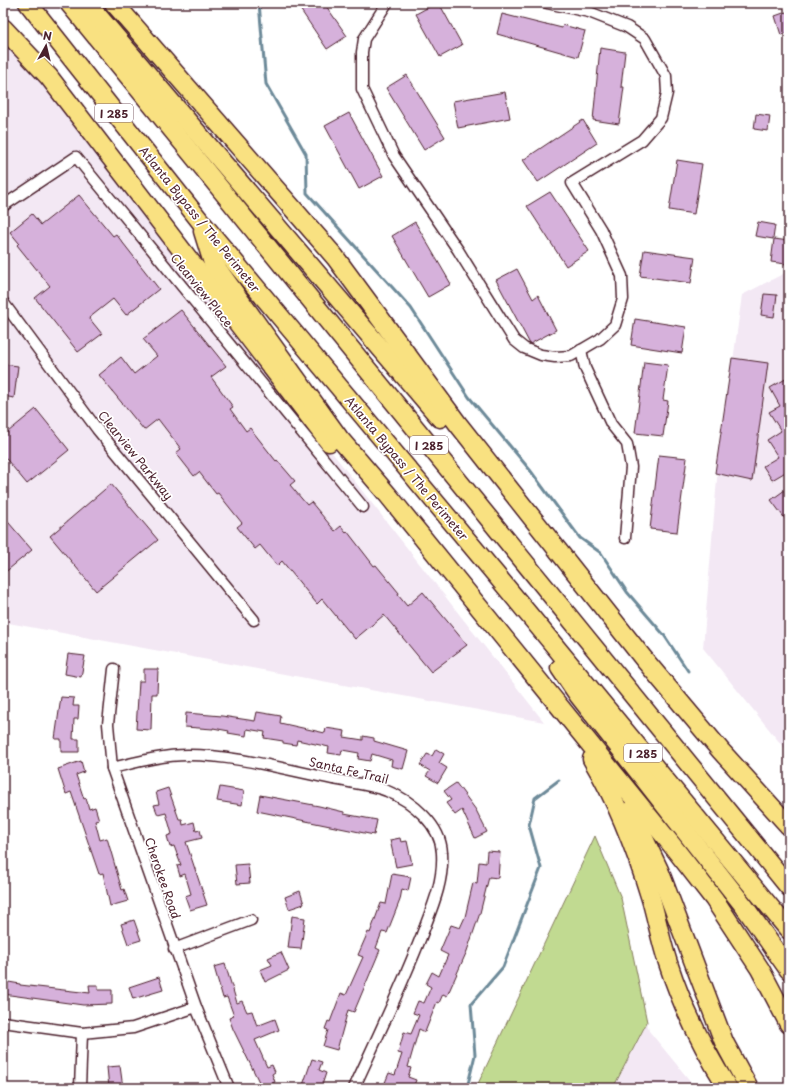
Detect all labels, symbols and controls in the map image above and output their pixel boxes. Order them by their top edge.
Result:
north arrow [26,26,66,66]
text: N [42,27,53,45]
road number: I 285 [95,104,133,122]
street label: Atlanta Bypass / The Perimeter [135,142,265,296]
street label: Clearview Place [167,249,237,331]
street label: Atlanta Bypass / The Perimeter [341,392,473,544]
street label: Clearview Parkway [94,406,178,504]
road number: I 285 [410,436,448,454]
road number: I 285 [624,744,662,762]
street label: Santa Fe Trail [307,752,391,788]
street label: Cherokee Road [141,835,185,921]

